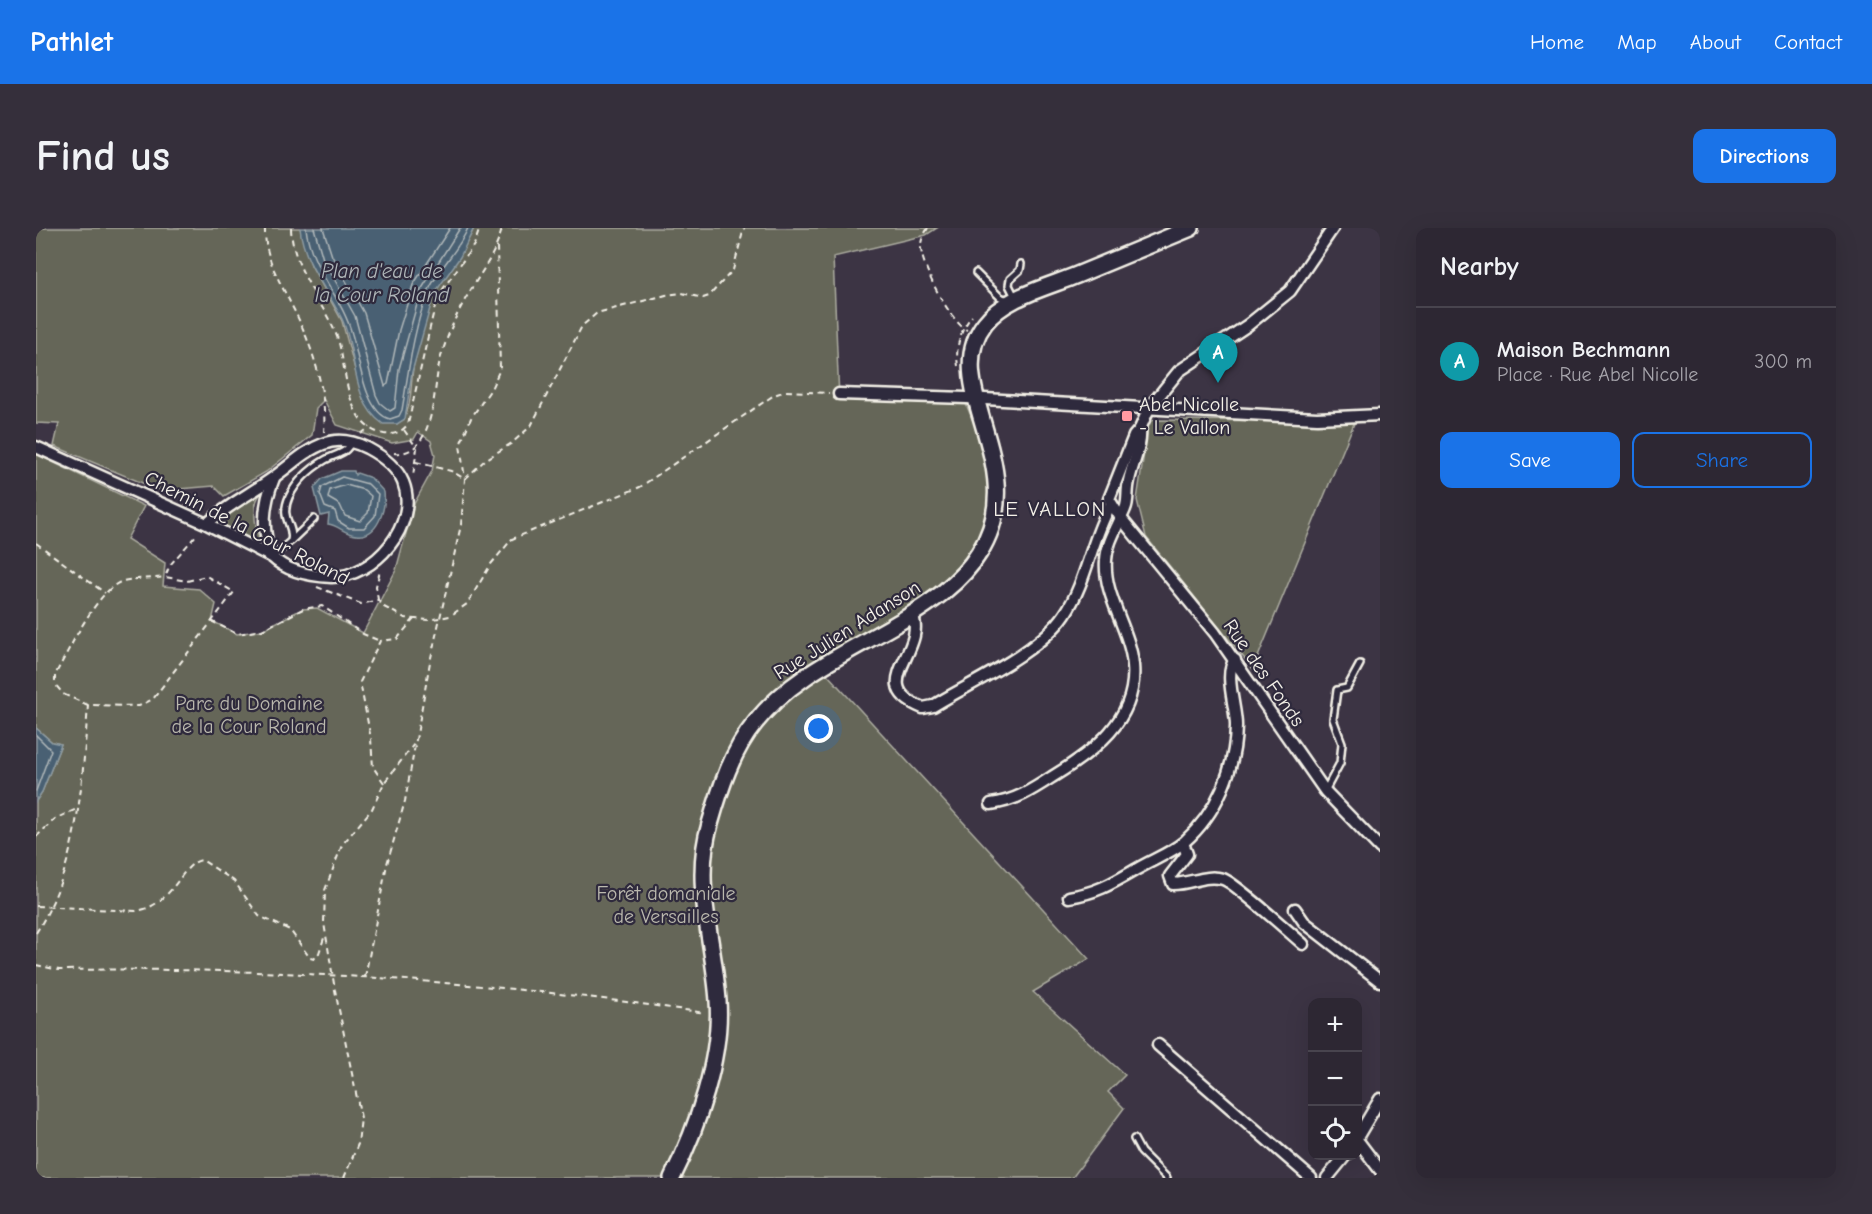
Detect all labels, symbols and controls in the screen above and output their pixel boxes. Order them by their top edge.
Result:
text: Pathlet [30,26,113,58]
text: Home [1530,30,1584,54]
text: Map [1617,30,1657,54]
text: About [1690,30,1741,54]
text: Contact [1774,30,1842,54]
button: Directions [1693,129,1836,183]
text: Find us [36,132,170,181]
text: Nearby [1440,252,1519,282]
water label: Plan d'eau de la Cour Roland [315,259,450,307]
pin: A [1198,334,1238,383]
text: Maison Bechmann [1497,337,1671,363]
text: A [1454,350,1465,373]
text: 300 m [1754,350,1812,373]
text: Place · Rue Abel Nicolle [1497,363,1698,386]
place label: Abel Nicolle - Le Vallon [1139,393,1239,439]
marker: Abel Nicolle - Le Vallon [1120,409,1134,423]
button: Save [1440,432,1620,488]
button: Share [1632,432,1812,488]
street label: Chemin de la Cour Roland [141,466,353,590]
district label: LE VALLON [993,497,1107,521]
street label: Rue Julien Adanson [770,576,924,684]
street label: Rue des Fonds [1219,615,1309,731]
park label: Parc du Domaine de la Cour Roland [172,692,327,738]
your location [804,714,833,743]
park label: Forêt domaniale de Versailles [596,882,736,928]
map controls [1308,998,1362,1160]
button: + [1308,998,1362,1052]
button: − [1308,1052,1362,1106]
button: locate [1308,1106,1362,1160]

